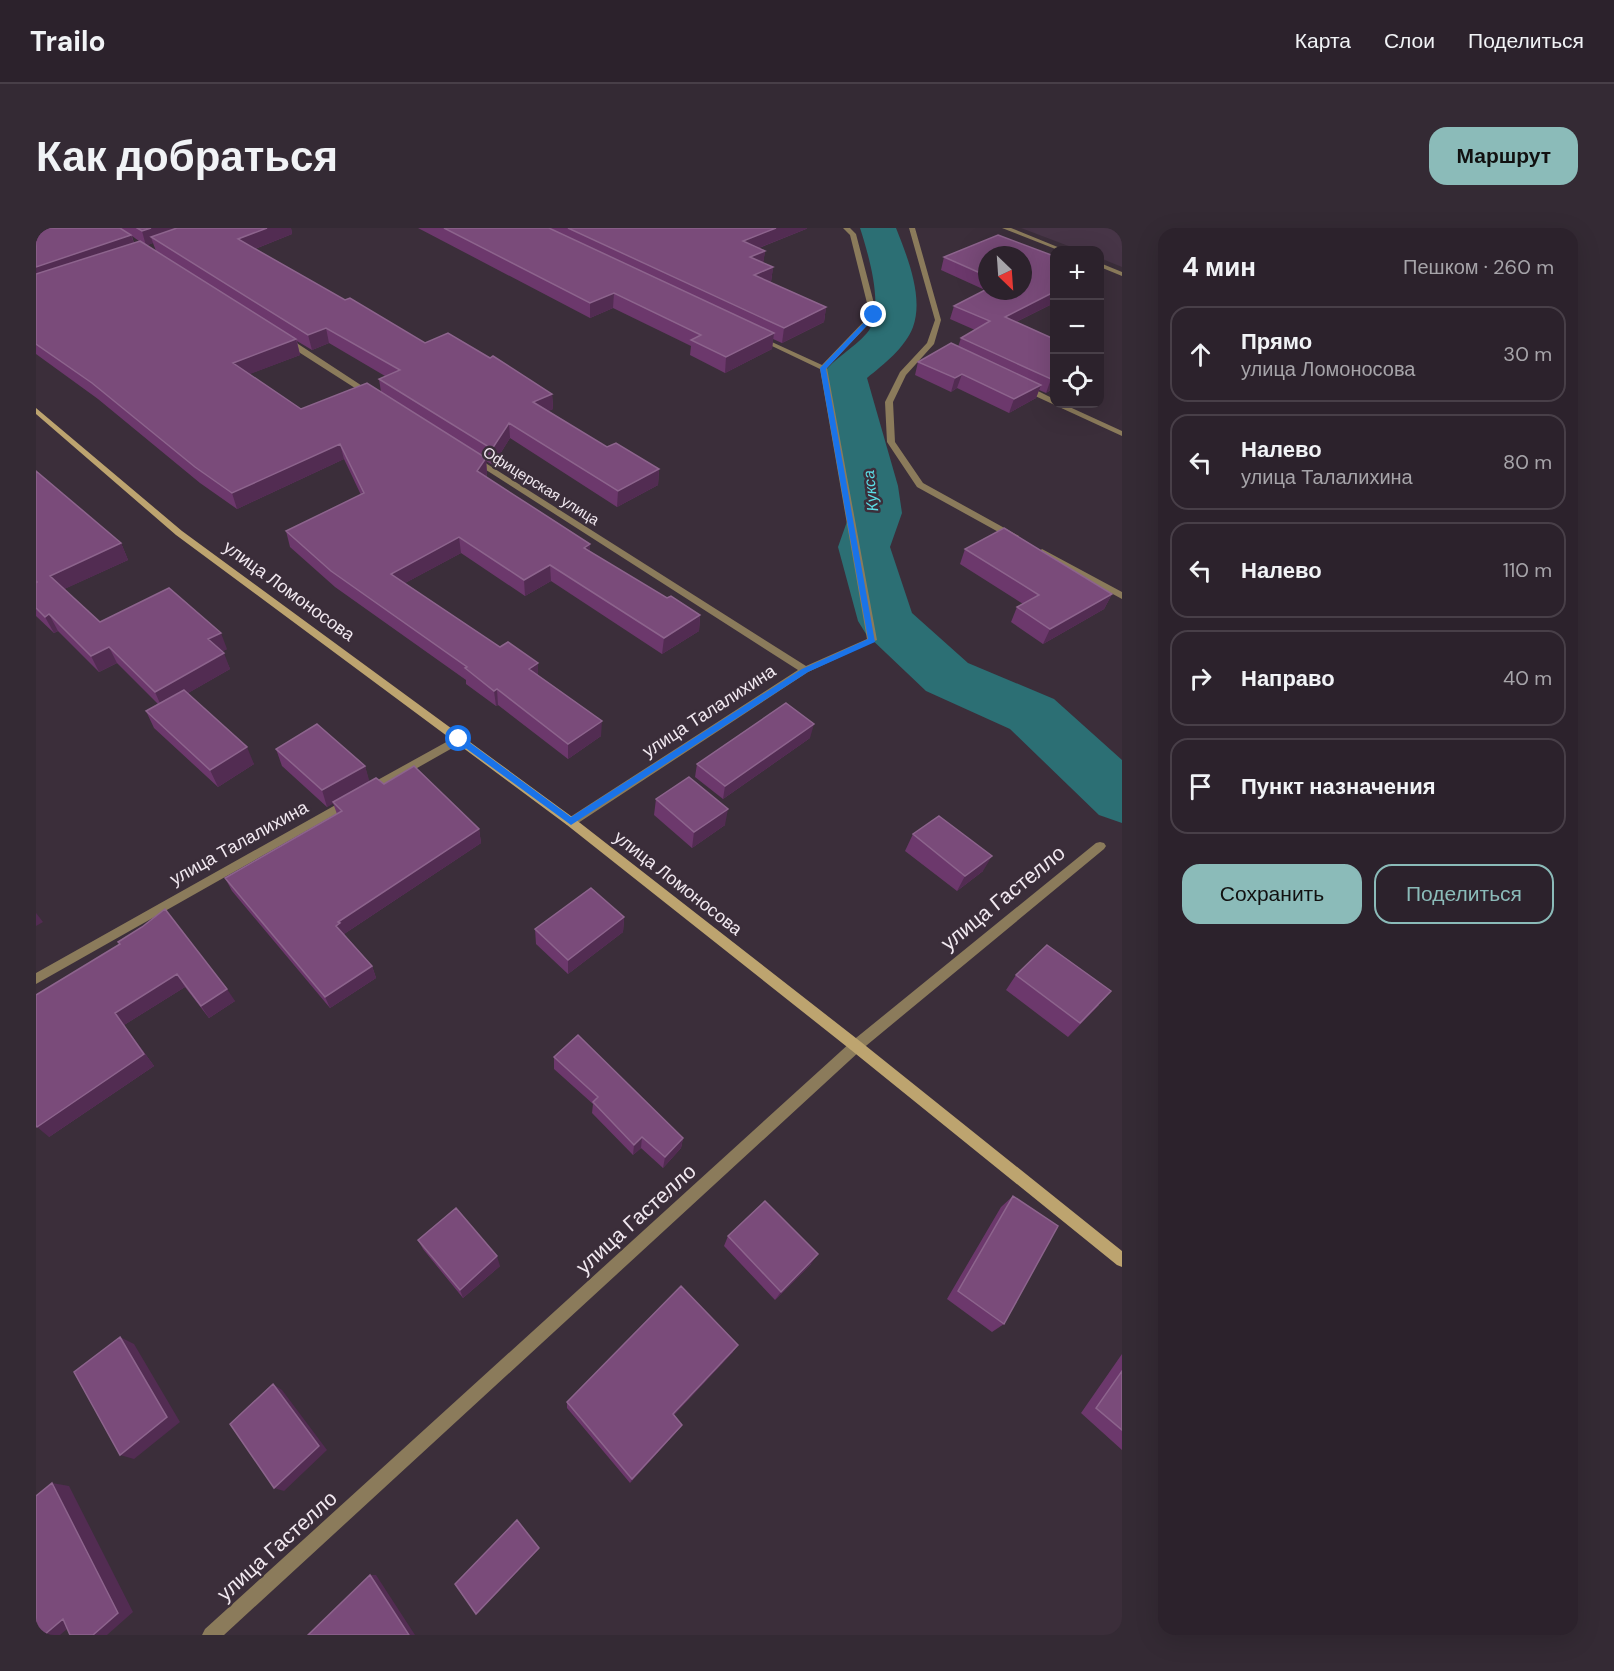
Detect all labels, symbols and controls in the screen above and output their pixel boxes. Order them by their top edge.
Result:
text: Trailo [30,23,106,60]
text: Карта [1295,27,1351,55]
text: Слои [1384,27,1435,55]
text: Поделиться [1468,27,1584,55]
button: Маршрут [1429,127,1578,185]
text: Как добраться [36,129,338,184]
north arrow [978,246,1032,300]
map controls [1050,246,1104,408]
button: + [1050,246,1104,300]
text: 4 мин [1182,250,1256,284]
text: Пешком · 260 m [1403,254,1554,280]
button: − [1050,300,1104,354]
route end [860,301,886,327]
text: Прямо [1241,327,1312,356]
icon: ahead [1184,338,1217,371]
text: 30 m [1503,341,1552,367]
button: locate [1050,354,1104,408]
text: улица Ломоносова [1241,356,1415,382]
text: Налево [1241,435,1322,464]
street label: Офицерская улица [479,442,603,530]
icon: left [1184,446,1217,479]
text: 80 m [1503,449,1552,475]
text: улица Талалихина [1241,464,1413,490]
water label: Кукса [858,469,883,513]
street label: улица Ломоносова [218,535,360,647]
icon: left [1184,554,1217,587]
text: Налево [1241,556,1322,585]
text: 110 m [1503,557,1552,583]
street label: улица Талалихина [638,658,781,763]
icon: right [1184,662,1217,695]
text: Направо [1241,664,1335,693]
text: 40 m [1503,665,1552,691]
route start [445,725,471,751]
icon: arrive [1184,770,1217,803]
text: Пункт назначения [1241,772,1436,801]
street label: улица Талалихина [166,795,313,891]
street label: улица Ломоносова [609,825,748,941]
street label: улица Гастелло [935,839,1071,957]
button: Сохранить [1182,864,1362,924]
button: Поделиться [1374,864,1554,924]
street label: улица Гастелло [570,1158,702,1280]
street label: улица Гастелло [211,1485,343,1607]

